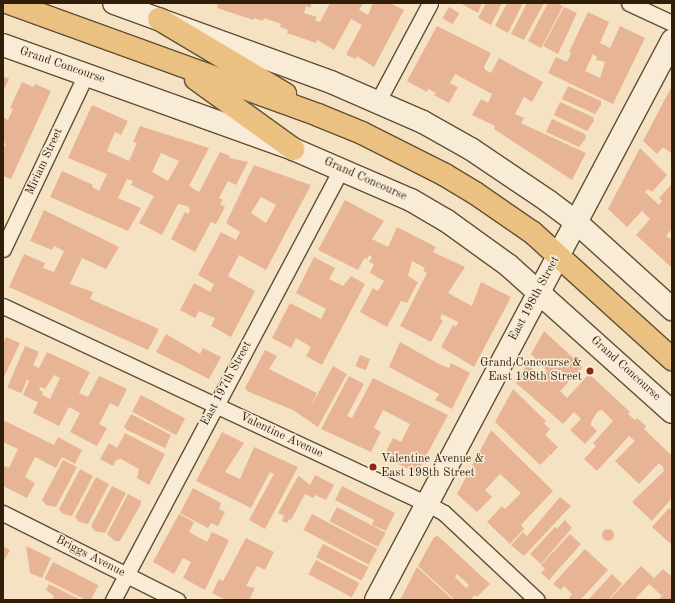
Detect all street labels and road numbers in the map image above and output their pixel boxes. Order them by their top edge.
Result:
street label: Grand Concourse [17,45,107,87]
street label: Miriam Street [23,126,67,198]
street label: Grand Concourse [321,155,409,205]
street label: East 198th Street [507,254,563,344]
street label: Grand Concourse [587,334,663,404]
street label: East 197th Street [199,339,255,429]
street label: Valentine Avenue [237,410,325,462]
street label: Briggs Avenue [53,533,127,581]

